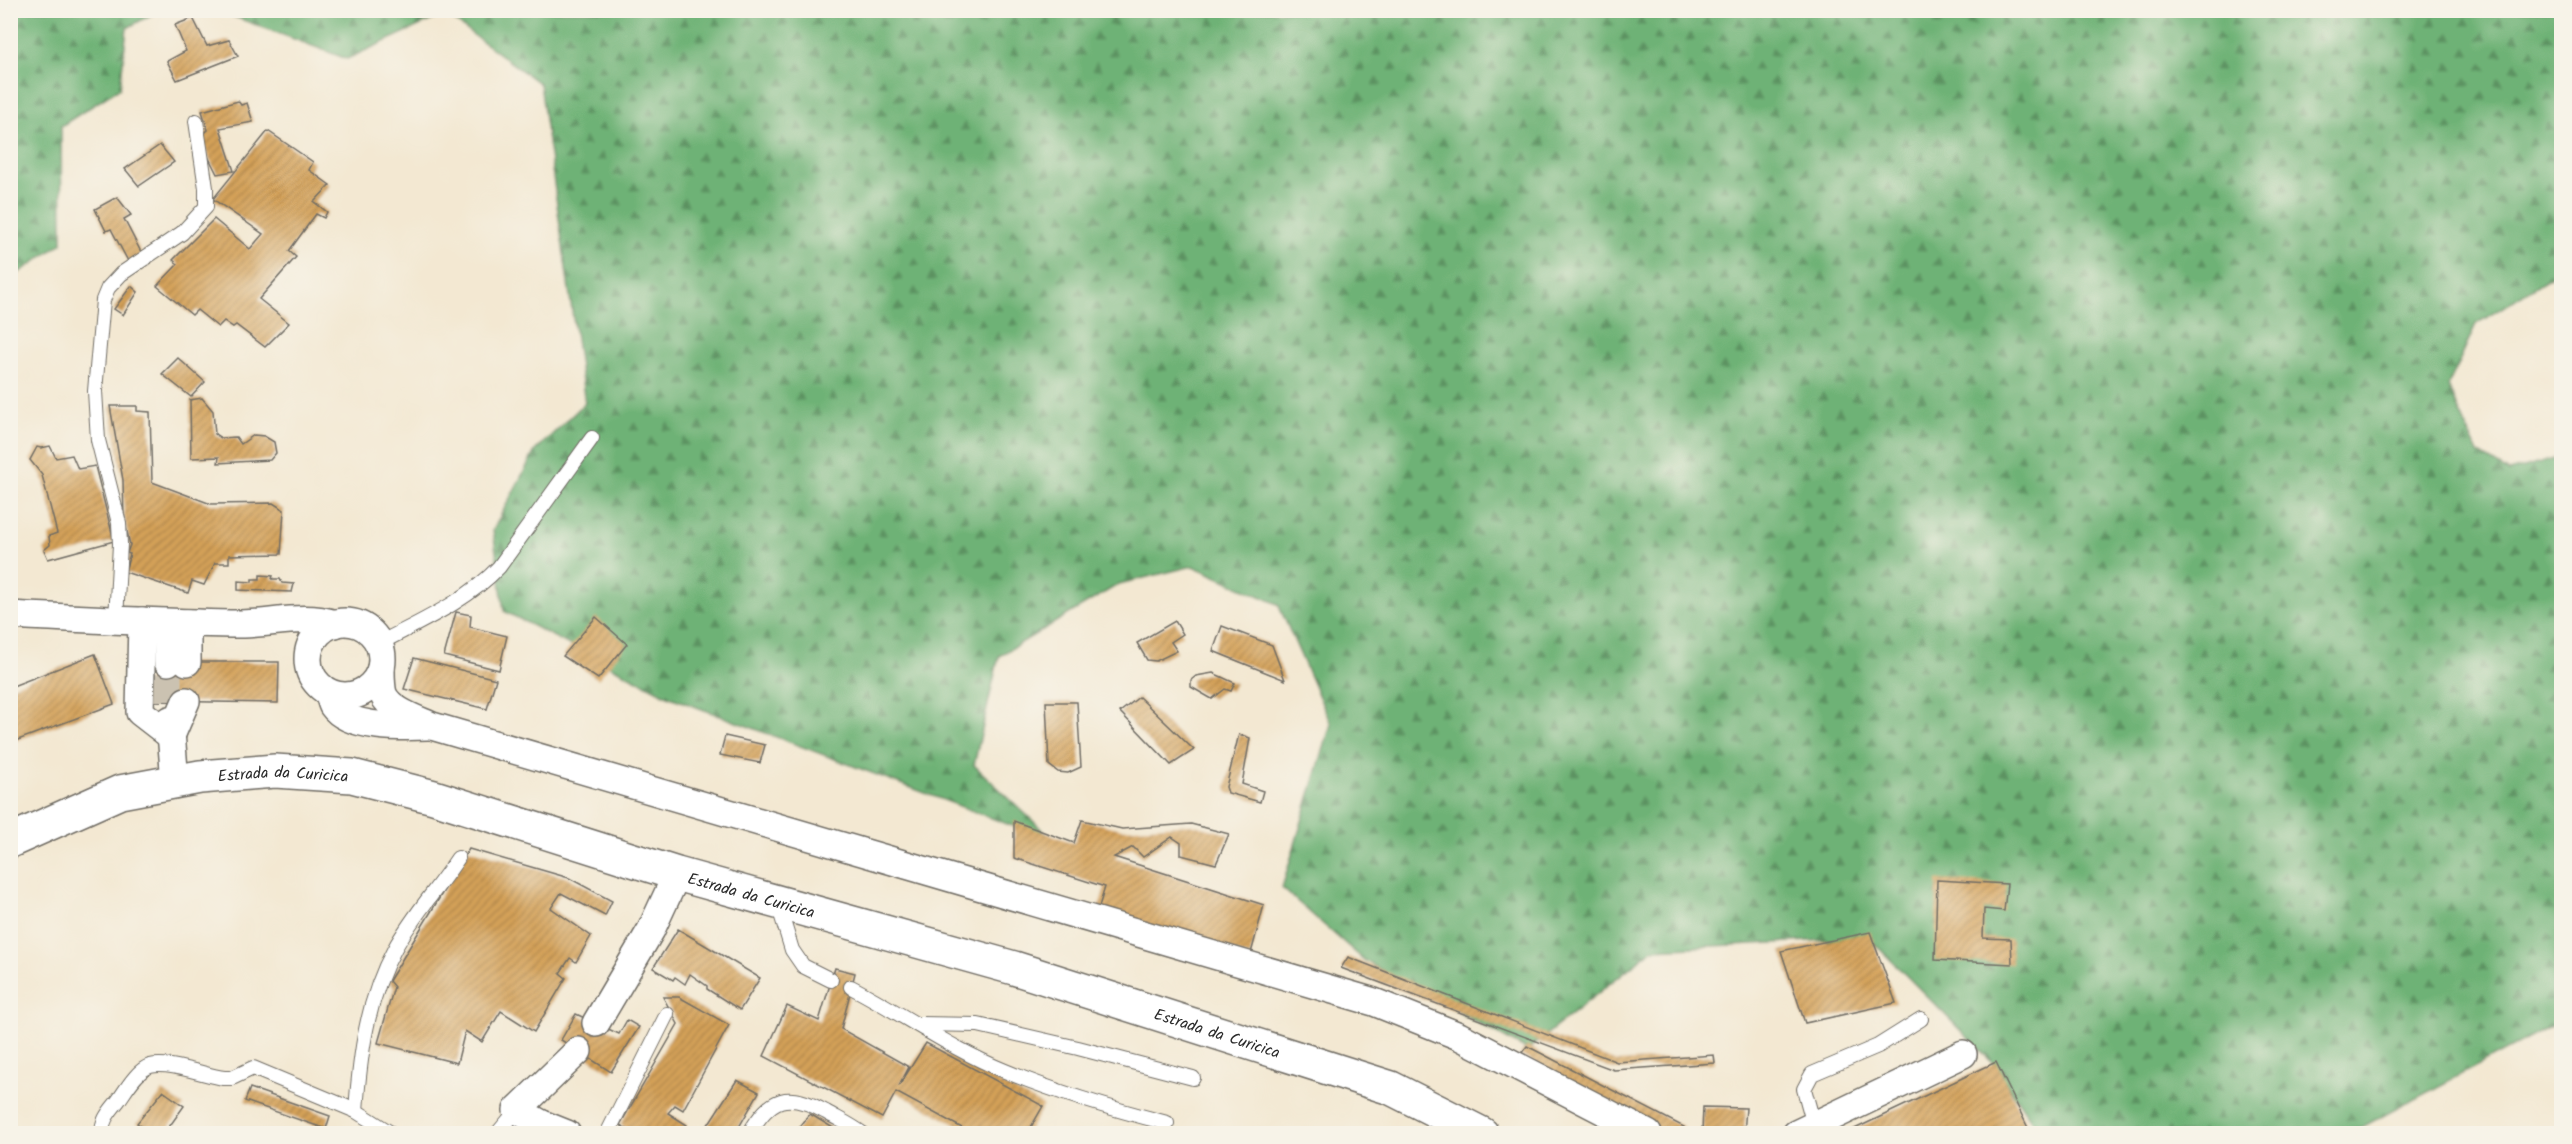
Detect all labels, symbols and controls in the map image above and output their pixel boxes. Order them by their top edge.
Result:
street label: Estrada da Curicica [217,760,349,790]
street label: Estrada da Curicica [685,867,817,926]
street label: Estrada da Curicica [1151,1002,1283,1066]

